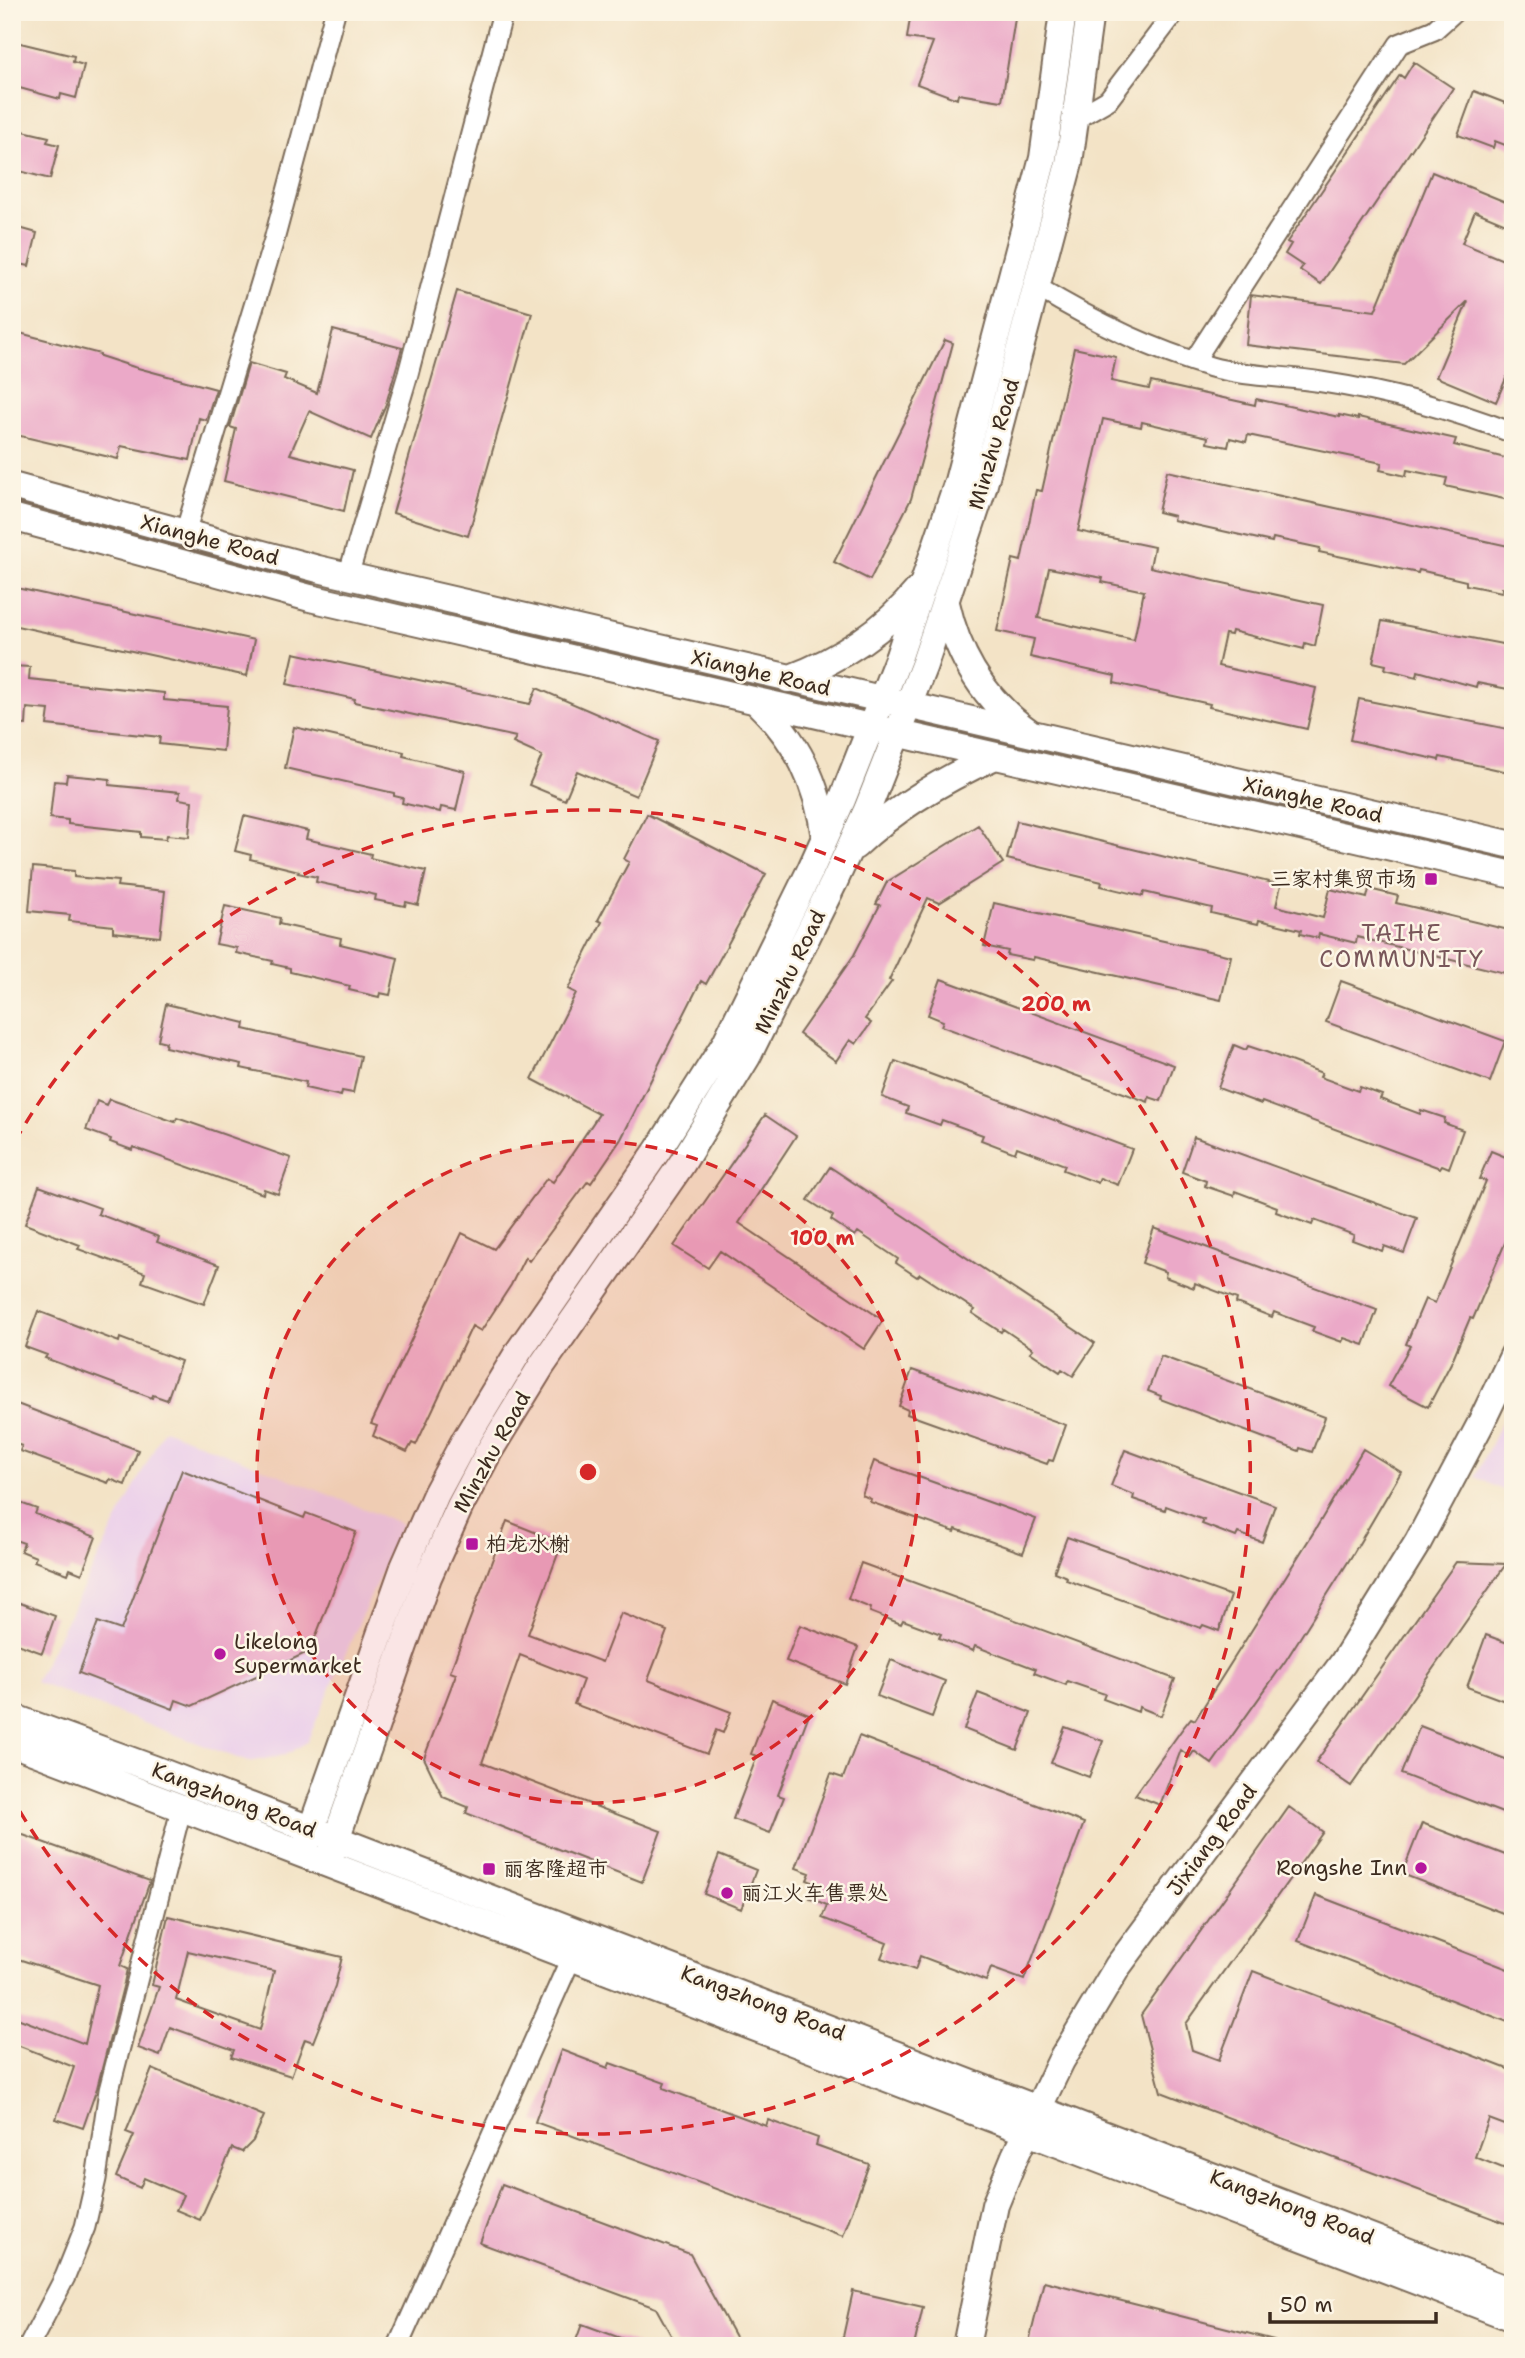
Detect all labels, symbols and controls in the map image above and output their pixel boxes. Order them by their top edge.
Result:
street label: Minzhu Road [962,375,1026,513]
street label: Xianghe Road [138,508,282,572]
street label: Xianghe Road [689,643,833,703]
street label: Xianghe Road [1241,770,1385,830]
place label: 三家村集贸市场 [1270,865,1417,893]
marker: 三家村集贸市场 [1423,871,1439,887]
street label: Minzhu Road [748,905,832,1039]
district label: TAIHE COMMUNITY [1319,918,1485,974]
text: 200 m [1021,990,1091,1018]
text: 100 m [790,1224,854,1252]
street label: Minzhu Road [447,1386,537,1518]
centre of rings [576,1460,600,1484]
place label: 柏龙水榭 [486,1530,570,1558]
marker: 柏龙水榭 [464,1536,480,1552]
place label: Likelong Supermarket [234,1628,362,1680]
marker: Likelong Supermarket [212,1646,228,1662]
street label: Kangzhong Road [148,1756,320,1844]
street label: Jixiang Road [1161,1778,1263,1902]
place label: Rongshe Inn [1276,1854,1407,1882]
place label: 丽客隆超市 [503,1855,608,1883]
marker: Rongshe Inn [1413,1860,1429,1876]
marker: 丽客隆超市 [481,1861,497,1877]
place label: 丽江火车售票处 [741,1879,888,1907]
marker: 丽江火车售票处 [719,1885,735,1901]
street label: Kangzhong Road [677,1959,849,2047]
street label: Kangzhong Road [1206,2163,1378,2251]
scale bar [1270,2281,1436,2325]
text: 50 m [1280,2291,1333,2319]

